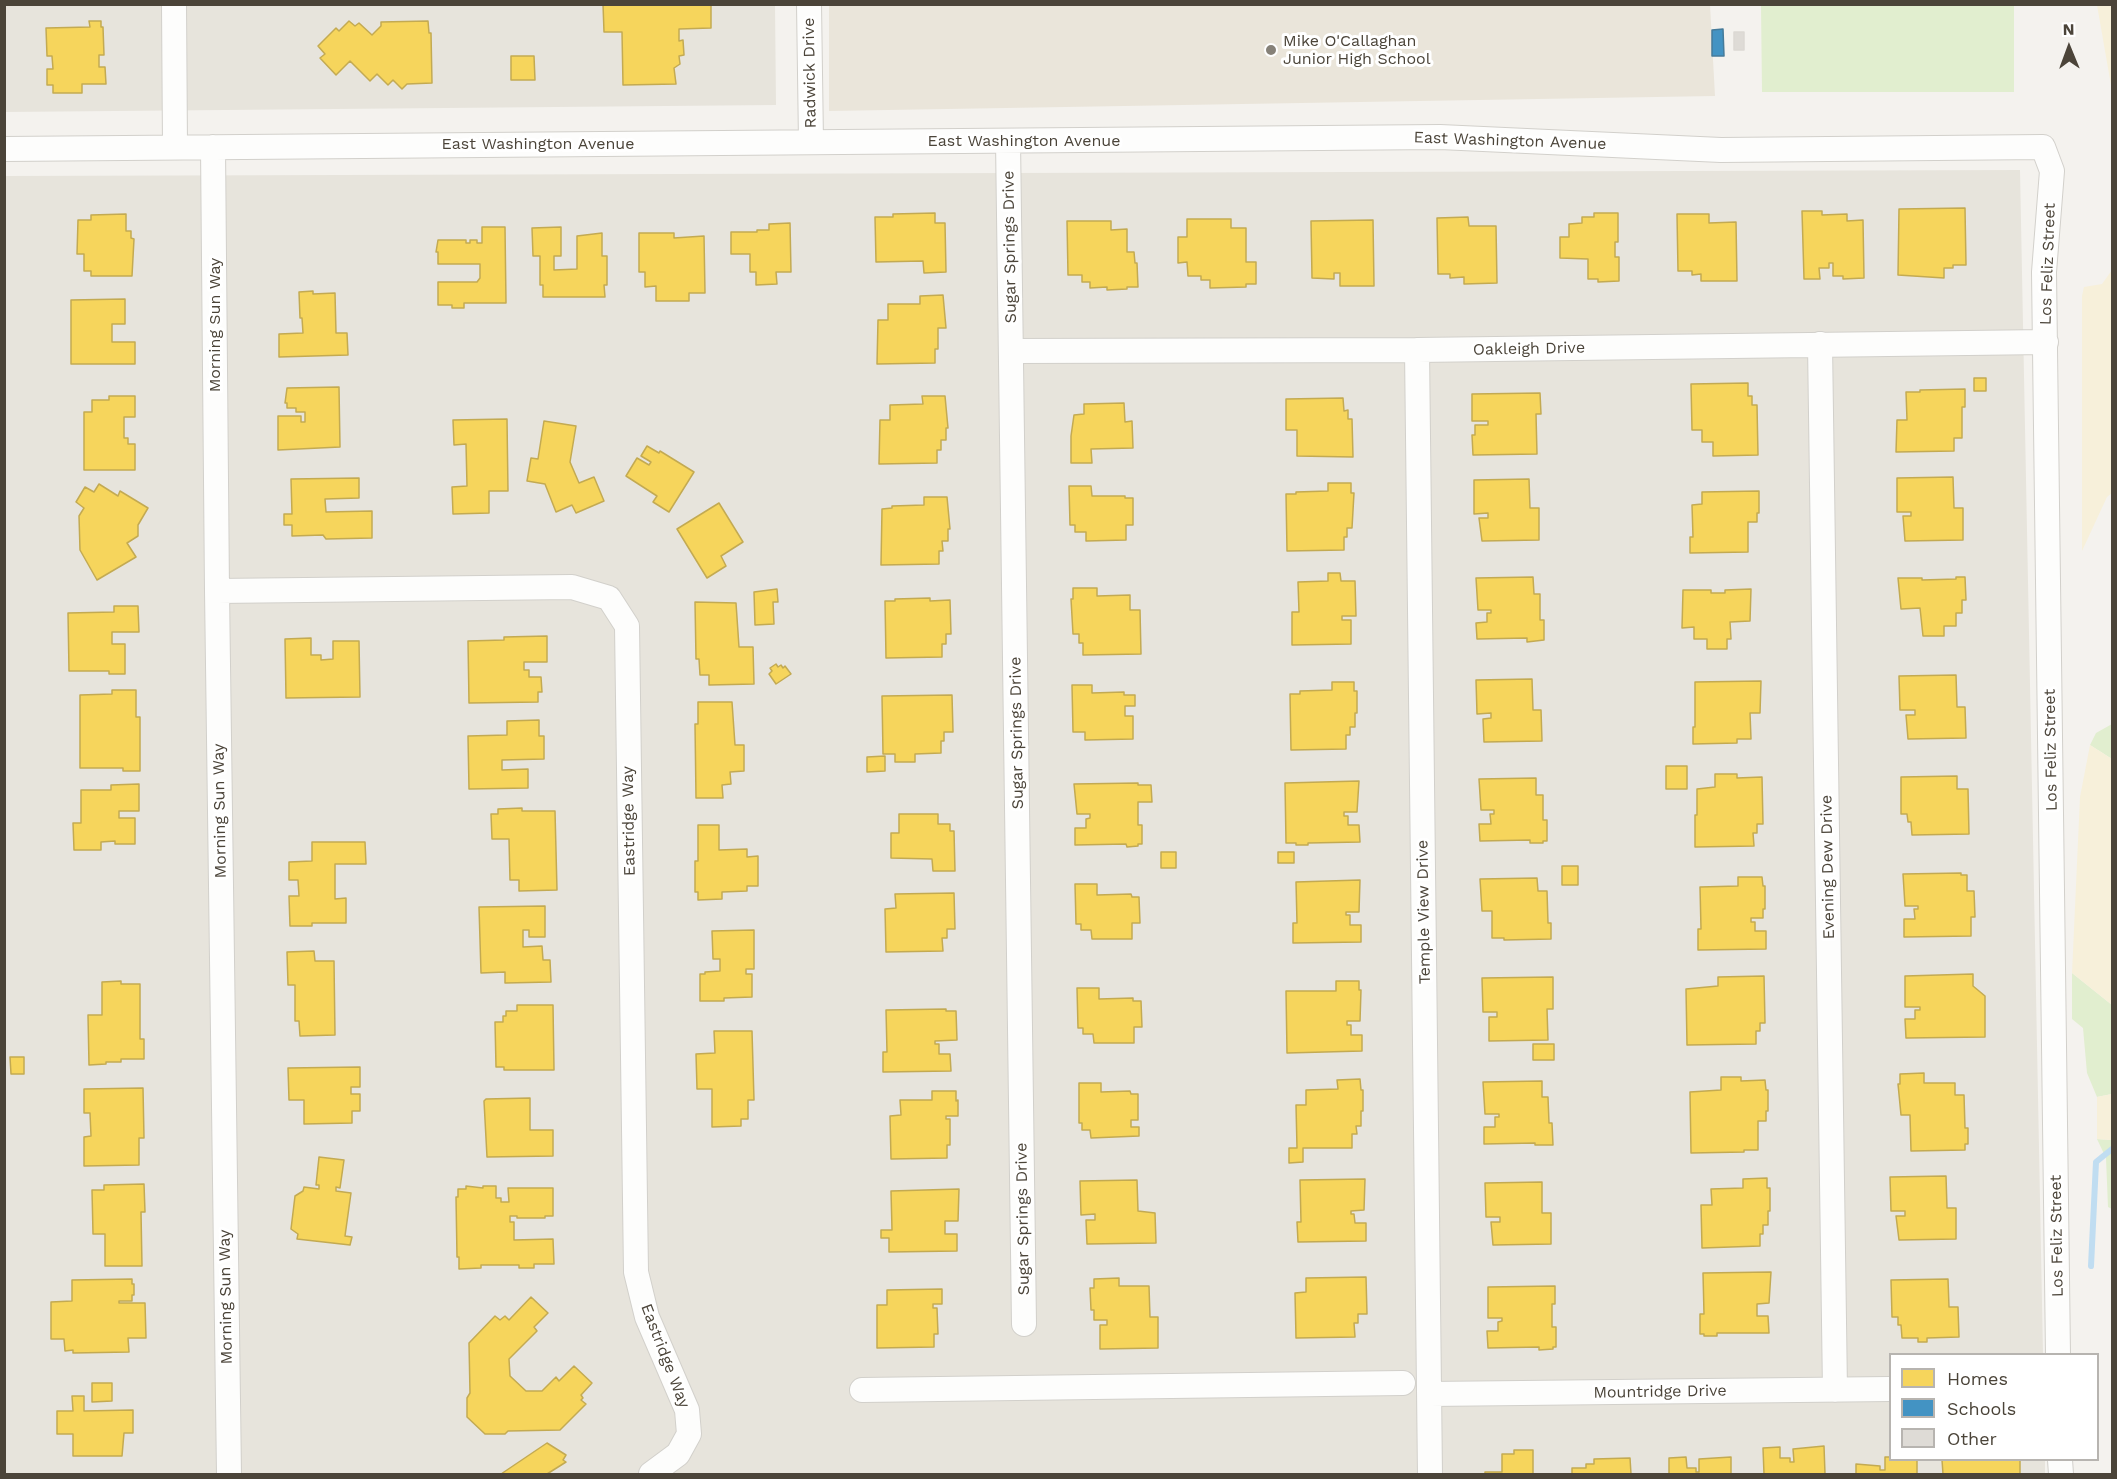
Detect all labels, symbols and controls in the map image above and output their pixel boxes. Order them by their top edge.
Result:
street label: Radwick Drive [799,18,821,128]
north arrow [2039,18,2099,78]
text: N [2063,20,2075,39]
place label: Mike O'Callaghan Junior High School [1283,31,1431,69]
marker: Mike O'Callaghan Junior High School [1264,43,1278,57]
street label: East Washington Avenue [1413,128,1607,154]
street label: East Washington Avenue [928,131,1120,151]
street label: East Washington Avenue [442,134,634,154]
street label: Sugar Springs Drive [999,171,1021,323]
street label: Los Feliz Street [2036,203,2060,325]
street label: Morning Sun Way [205,258,225,392]
street label: Oakleigh Drive [1473,338,1585,360]
street label: Sugar Springs Drive [1006,657,1028,809]
street label: Los Feliz Street [2040,689,2062,811]
street label: Morning Sun Way [209,743,231,879]
street label: Eastridge Way [618,766,640,876]
street label: Evening Dew Drive [1817,795,1839,939]
street label: Temple View Drive [1413,840,1435,984]
street label: Sugar Springs Drive [1012,1143,1034,1295]
street label: Los Feliz Street [2046,1175,2068,1297]
street label: Morning Sun Way [215,1229,237,1365]
street label: Eastridge Way [636,1301,694,1411]
legend [1889,1353,2099,1461]
text: Homes [1947,1368,2008,1389]
street label: Mountridge Drive [1593,1381,1727,1403]
text: Schools [1947,1398,2016,1419]
text: Other [1947,1428,1997,1449]

